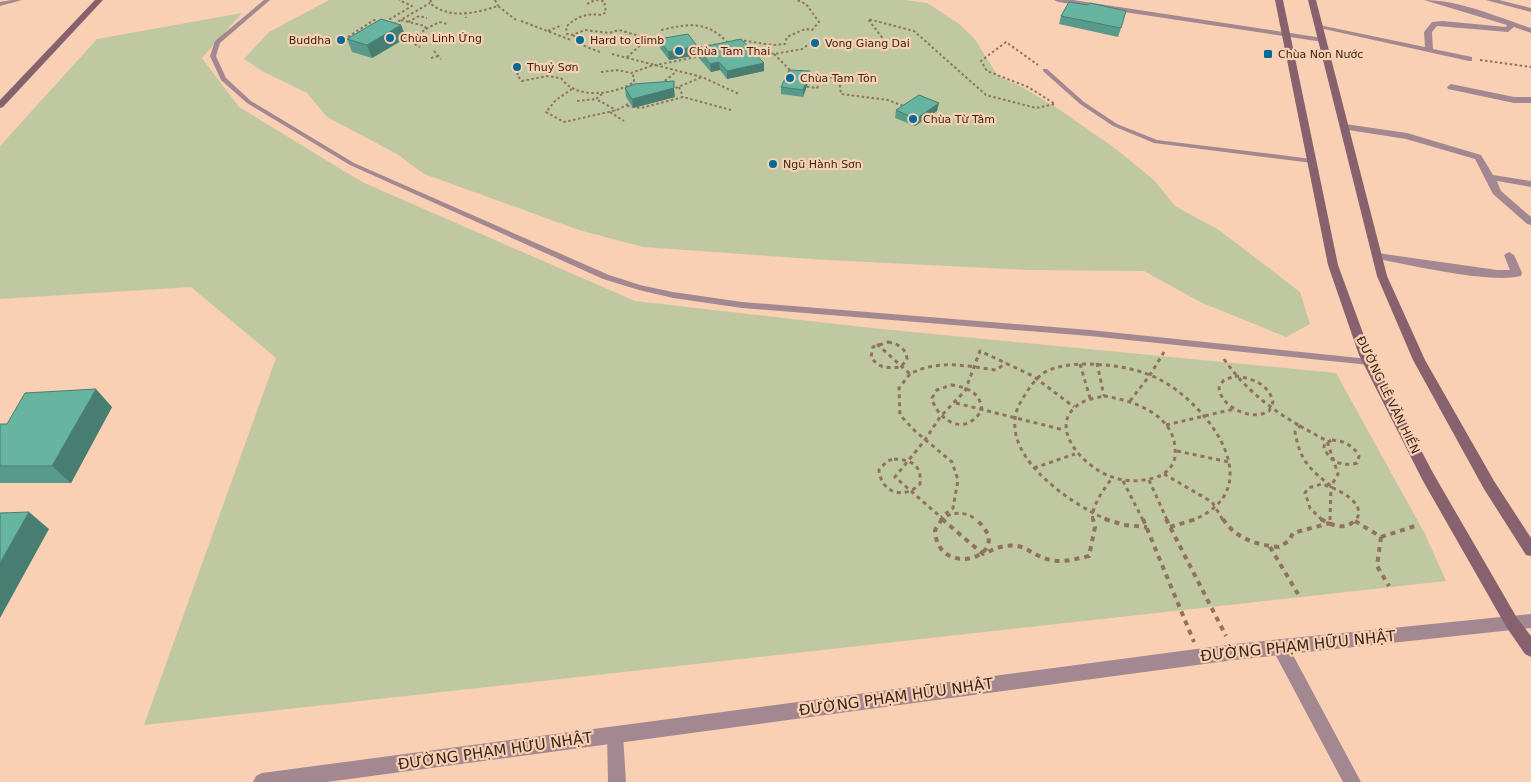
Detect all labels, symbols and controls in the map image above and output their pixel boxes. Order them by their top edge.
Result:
marker: Chùa Linh Ứng [384,32,396,44]
place label: Chùa Linh Ứng [400,32,482,45]
place label: Buddha [289,34,331,47]
marker: Buddha [335,34,347,46]
marker: Hard to climb [574,34,586,46]
place label: Hard to climb [590,34,664,47]
marker: Vong Giang Dai [809,37,821,49]
place label: Vong Giang Dai [825,37,910,50]
marker: Chùa Tam Thai [673,45,685,57]
place label: Chùa Tam Thai [689,45,770,58]
marker: Chùa Non Nước [1262,48,1274,60]
place label: Chùa Non Nước [1278,48,1363,61]
marker: Thuỷ Sơn [511,61,523,73]
place label: Thuỷ Sơn [526,61,578,74]
marker: Chùa Tam Tôn [784,72,796,84]
place label: Chùa Tam Tôn [800,72,877,85]
marker: Chùa Từ Tâm [907,113,919,125]
place label: Chùa Từ Tâm [923,113,995,126]
marker: Ngũ Hành Sơn [767,158,779,170]
place label: Ngũ Hành Sơn [783,158,862,171]
street label: ĐƯỜNG LÊ VĂN HIẾN [1353,333,1424,456]
street label: ĐƯỜNG PHẠM HỮU NHẬT [1200,626,1397,665]
street label: ĐƯỜNG PHẠM HỮU NHẬT [798,673,995,720]
street label: ĐƯỜNG PHẠM HỮU NHẬT [397,727,594,774]

